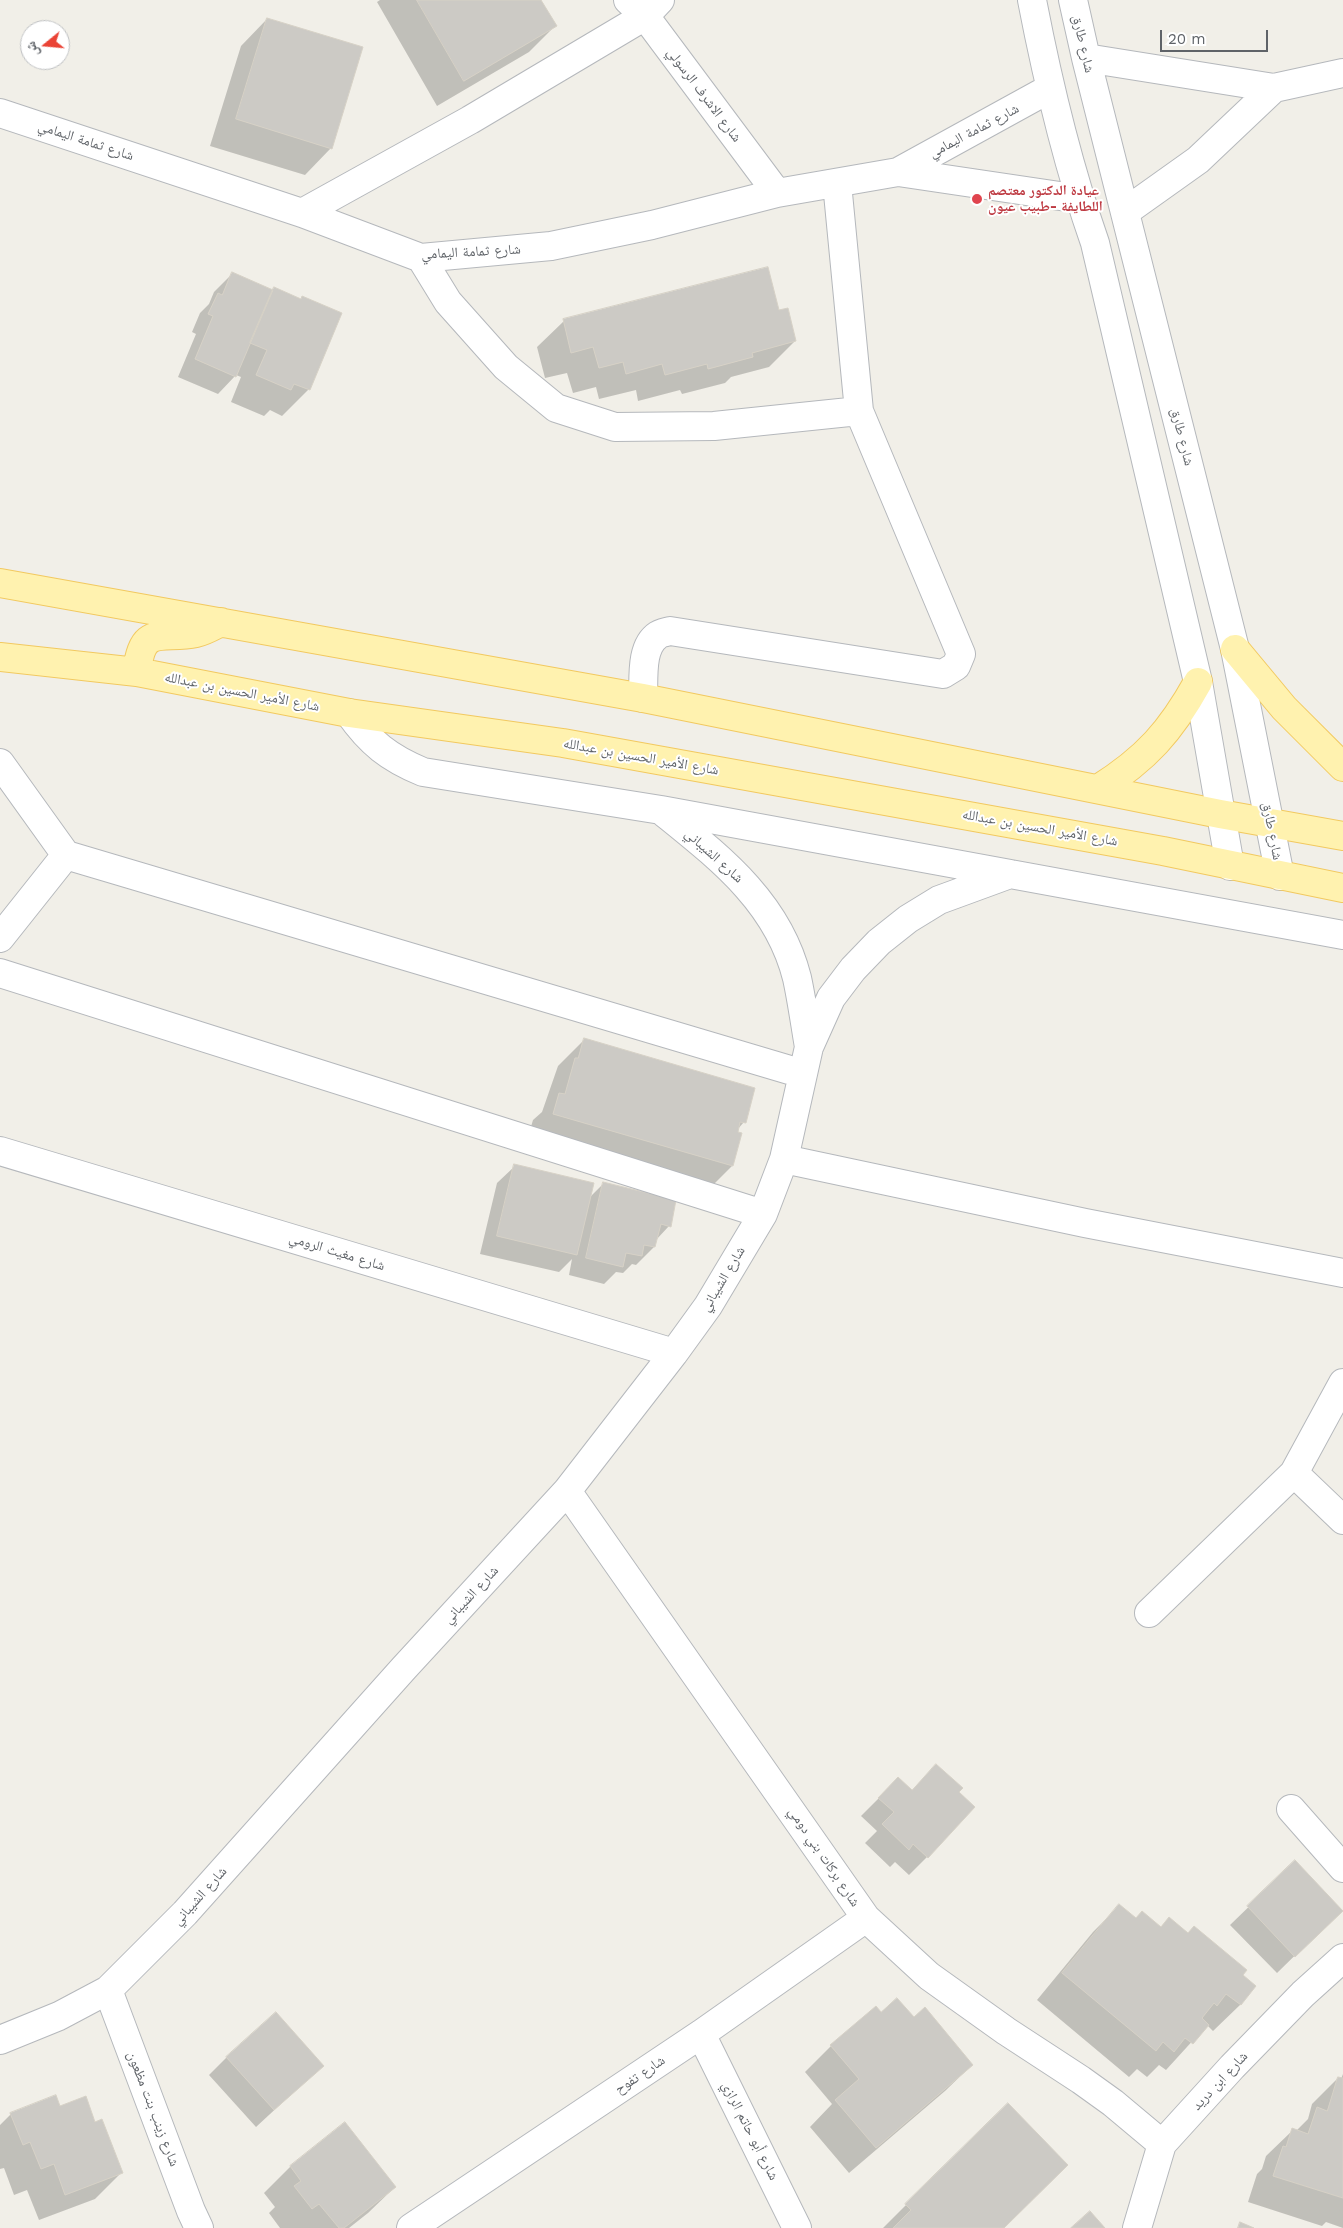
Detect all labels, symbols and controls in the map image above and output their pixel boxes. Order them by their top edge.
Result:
street label: شارع طارق [1068,14,1098,74]
north arrow [20,20,70,70]
scale bar [1163,20,1270,52]
text: 20 m [1168,30,1206,48]
text: ش [22,40,41,59]
street label: شارع الاشرف الرسولي [663,45,745,145]
street label: شارع ثمامة اليمامي [926,100,1022,162]
street label: شارع ثمامة اليمامي [36,118,136,164]
place label: عيادة الدكتور معتصم اللطايفة -طبيب عيون [988,183,1103,216]
marker: عيادة الدكتور معتصم اللطايفة -طبيب عيون [970,192,984,206]
street label: شارع ثمامة اليمامي [421,241,521,263]
street label: شارع طارق [1167,407,1197,467]
street label: شارع الأمير الحسين بن عبدالله [163,669,321,715]
street label: شارع الأمير الحسين بن عبدالله [562,735,720,779]
street label: شارع طارق [1258,801,1286,861]
street label: شارع الأمير الحسين بن عبدالله [961,806,1119,850]
street label: شارع الشيباني [681,825,747,887]
street label: شارع مغيث الرومي [287,1229,387,1275]
street label: شارع الشيباني [697,1243,749,1315]
street label: شارع الشيباني [440,1563,502,1627]
street label: شارع بركات بني دومي [784,1804,864,1910]
street label: شارع الشيباني [169,1863,231,1929]
street label: شارع ابن دريد [1189,2048,1251,2114]
street label: شارع زينب بنت مظعون [123,2049,183,2169]
street label: شارع تفوح [612,2052,668,2098]
street label: شارع أبو حاتم الرازي [718,2079,782,2183]

